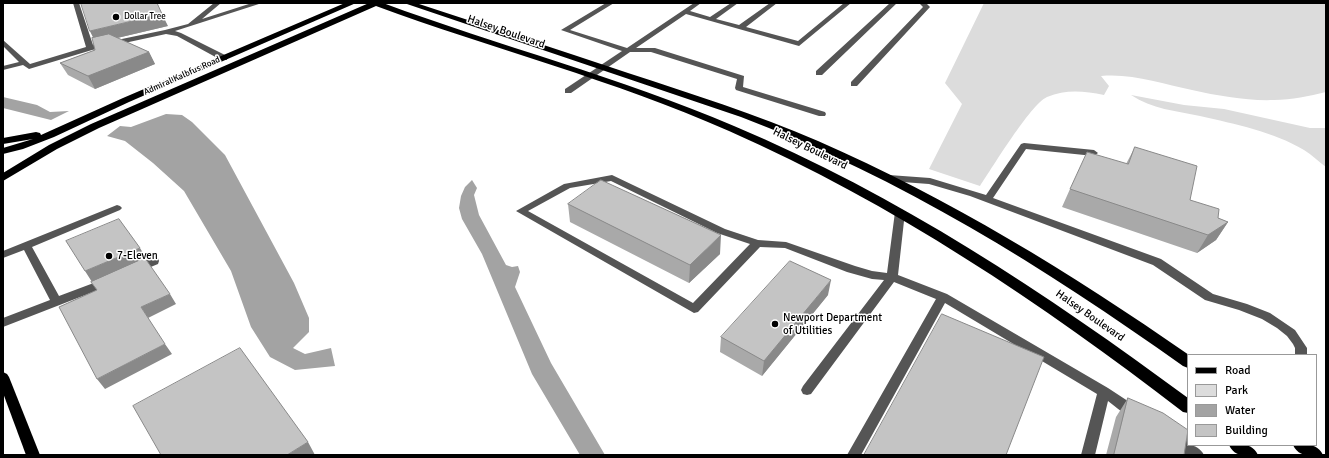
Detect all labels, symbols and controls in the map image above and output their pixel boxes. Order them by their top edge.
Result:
marker: Dollar Tree [111,12,121,22]
place label: Dollar Tree [124,12,166,22]
street label: Halsey Boulevard [465,13,547,51]
street label: Admiral Kalbfus Road [142,54,222,98]
street label: Halsey Boulevard [771,125,849,173]
place label: 7-Eleven [117,249,158,263]
marker: 7-Eleven [104,251,114,261]
street label: Halsey Boulevard [1053,287,1127,345]
place label: Newport Department of Utilities [783,311,882,337]
marker: Newport Department of Utilities [770,319,780,329]
legend [1187,354,1317,446]
text: Road [1225,363,1251,378]
text: Park [1225,383,1248,398]
text: Water [1225,403,1255,418]
text: Building [1225,423,1268,438]

